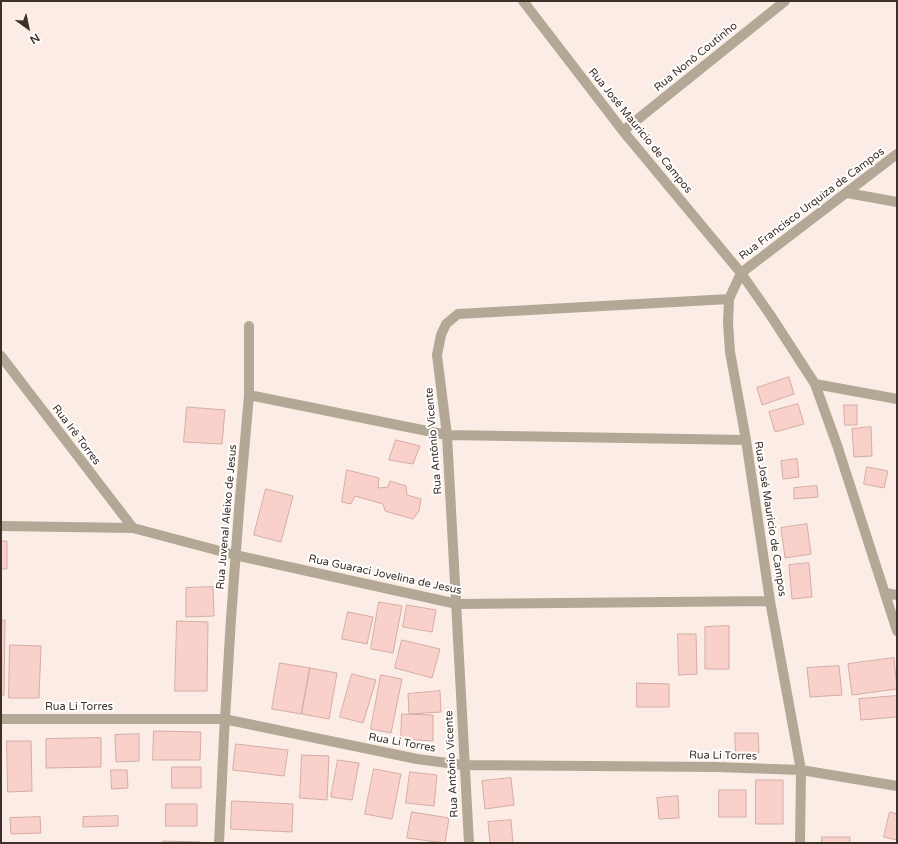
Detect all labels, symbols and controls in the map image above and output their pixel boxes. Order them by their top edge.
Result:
north arrow [8,8,48,48]
street label: Rua Nonô Coutinho [652,19,740,95]
text: N [28,31,42,46]
street label: Rua José Mauricio de Campos [585,66,695,196]
street label: Rua Francisco Urquiza de Campos [737,145,887,263]
street label: Rua Antônio Vicente [423,387,445,495]
street label: Rua Irê Torres [49,402,103,468]
street label: Rua José Mauricio de Campos [751,440,789,598]
street label: Rua Juvenal Aleixo de Jesus [214,444,240,590]
street label: Rua Guaraci Jovelina de Jesus [307,552,463,598]
street label: Rua Li Torres [45,700,113,714]
street label: Rua Antônio Vicente [443,710,461,818]
street label: Rua Li Torres [367,731,437,755]
street label: Rua Li Torres [689,749,757,763]

